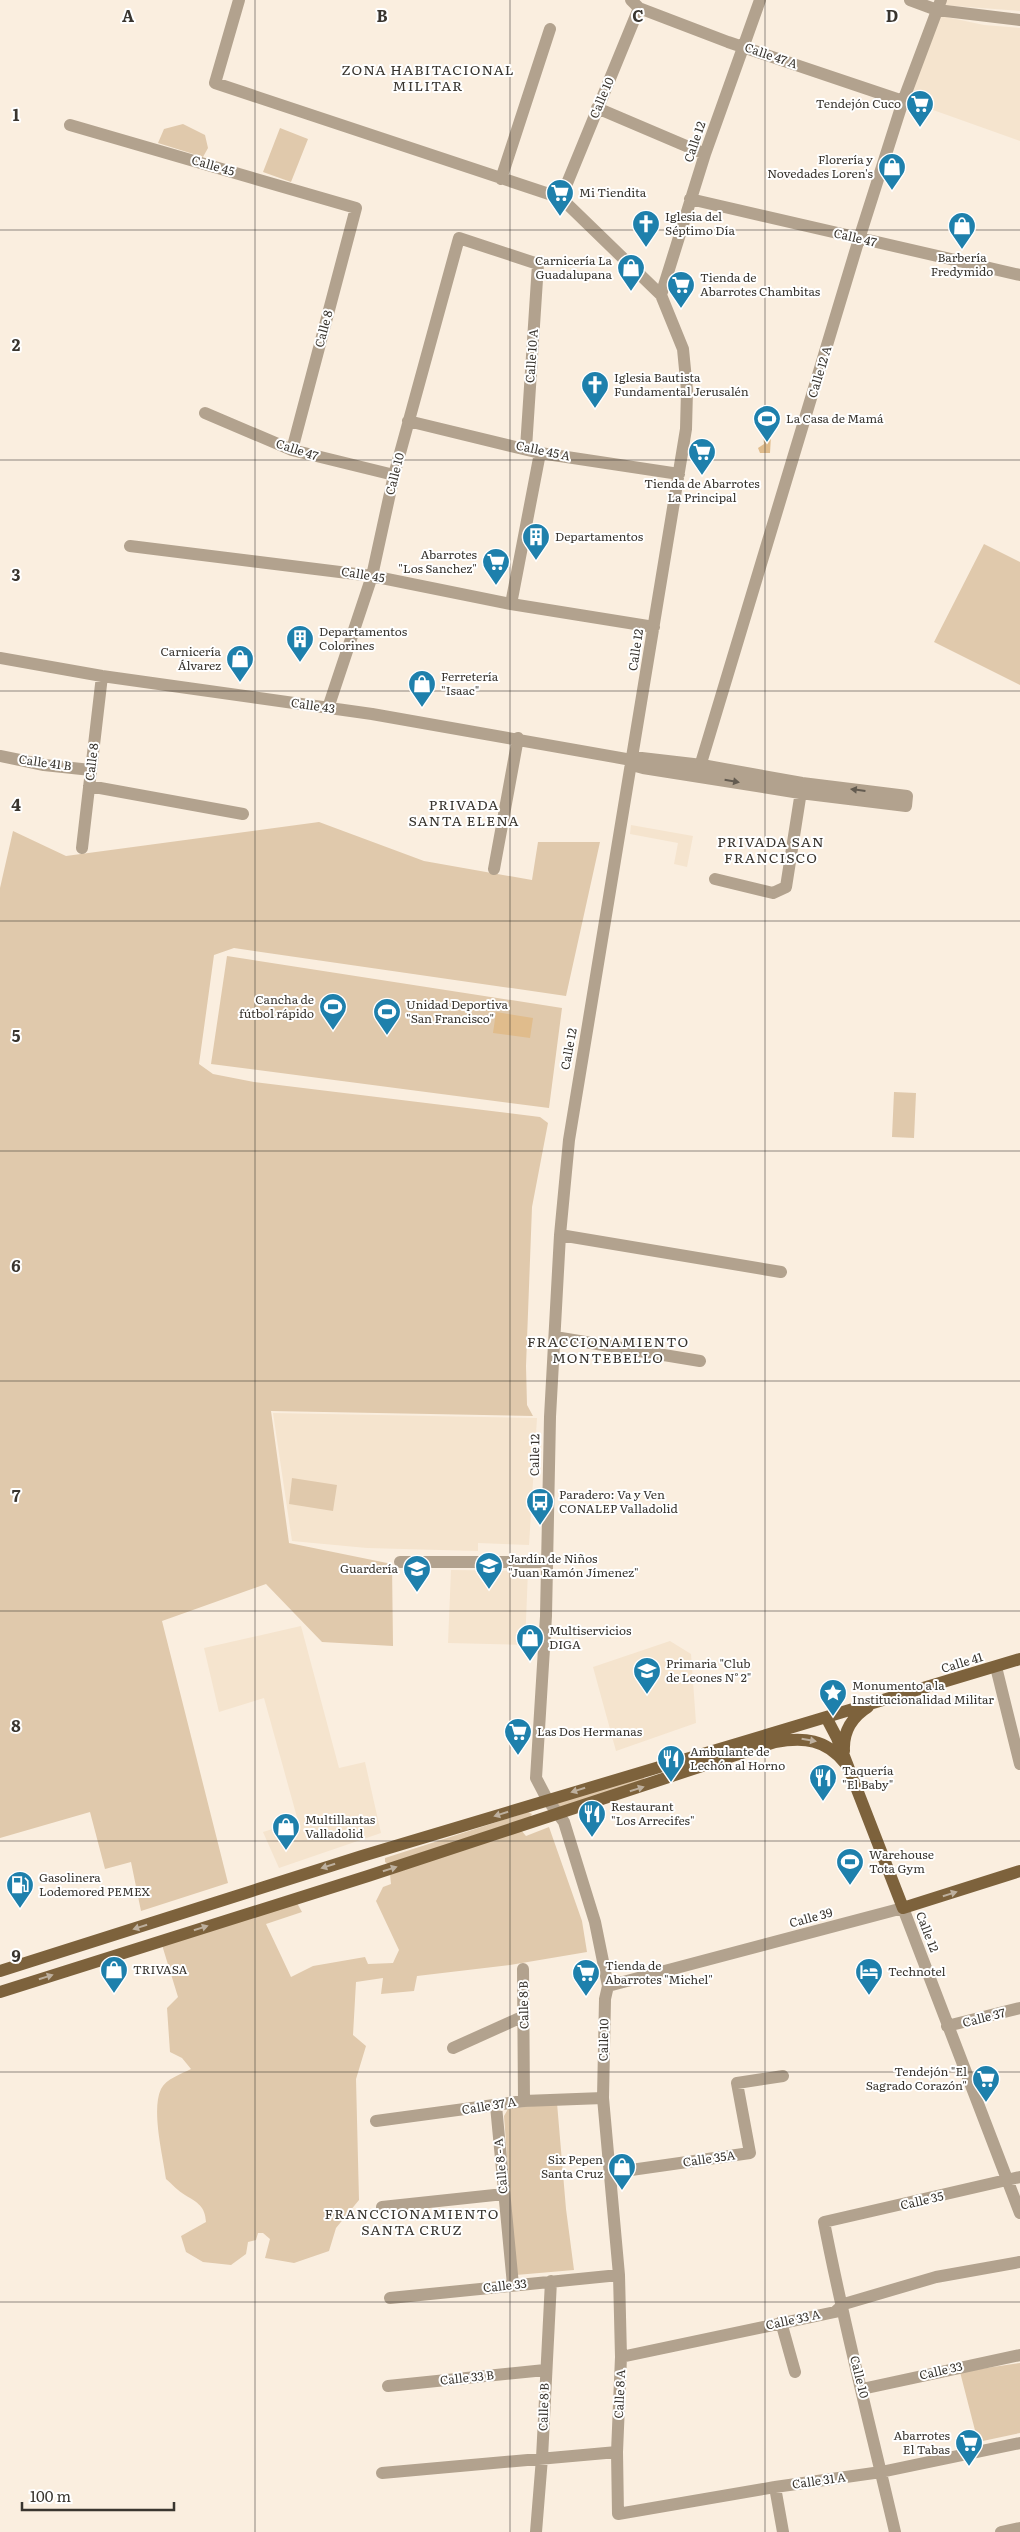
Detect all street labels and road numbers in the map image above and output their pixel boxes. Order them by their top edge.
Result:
street label: Calle 47 A [742,38,800,73]
street label: Calle 10 [584,74,618,121]
street label: Calle 12 [679,119,709,165]
street label: Calle 45 [190,150,237,180]
street label: Calle 47 [832,223,878,251]
street label: Calle 8 [309,308,337,349]
street label: Calle 10 A [520,328,542,384]
street label: Calle 12 A [803,343,836,400]
street label: Calle 47 [274,434,321,464]
street label: Calle 45 A [514,435,572,465]
street label: Calle 10 [380,451,408,497]
street label: Calle 45 [340,562,386,586]
street label: Calle 12 [623,628,647,672]
street label: Calle 43 [290,693,336,717]
street label: Calle 8 [80,742,102,782]
street label: Calle 41 B [18,749,73,775]
street label: Calle 12 [555,1026,581,1071]
street label: Calle 12 [525,1434,543,1476]
street label: Calle 41 [939,1647,985,1677]
street label: Calle 39 [787,1903,834,1931]
street label: Calle 12 [912,1909,944,1955]
street label: Calle 8 B [514,1981,532,2029]
street label: Calle 37 [960,2003,1007,2031]
street label: Calle 10 [594,2018,612,2062]
street label: Calle 37 A [460,2092,517,2118]
street label: Calle 8 - A [489,2137,511,2195]
street label: Calle 35A [682,2145,736,2171]
street label: Calle 35 [898,2186,945,2214]
street label: Calle 33 [482,2274,528,2296]
street label: Calle 33 A [764,2304,822,2334]
street label: Calle 10 [846,2354,874,2400]
street label: Calle 33 [917,2356,964,2384]
street label: Calle 33 B [439,2365,495,2389]
street label: Calle 8 A [609,2369,629,2419]
street label: Calle 8 B [533,2382,553,2431]
street label: Calle 31 A [791,2467,847,2493]

